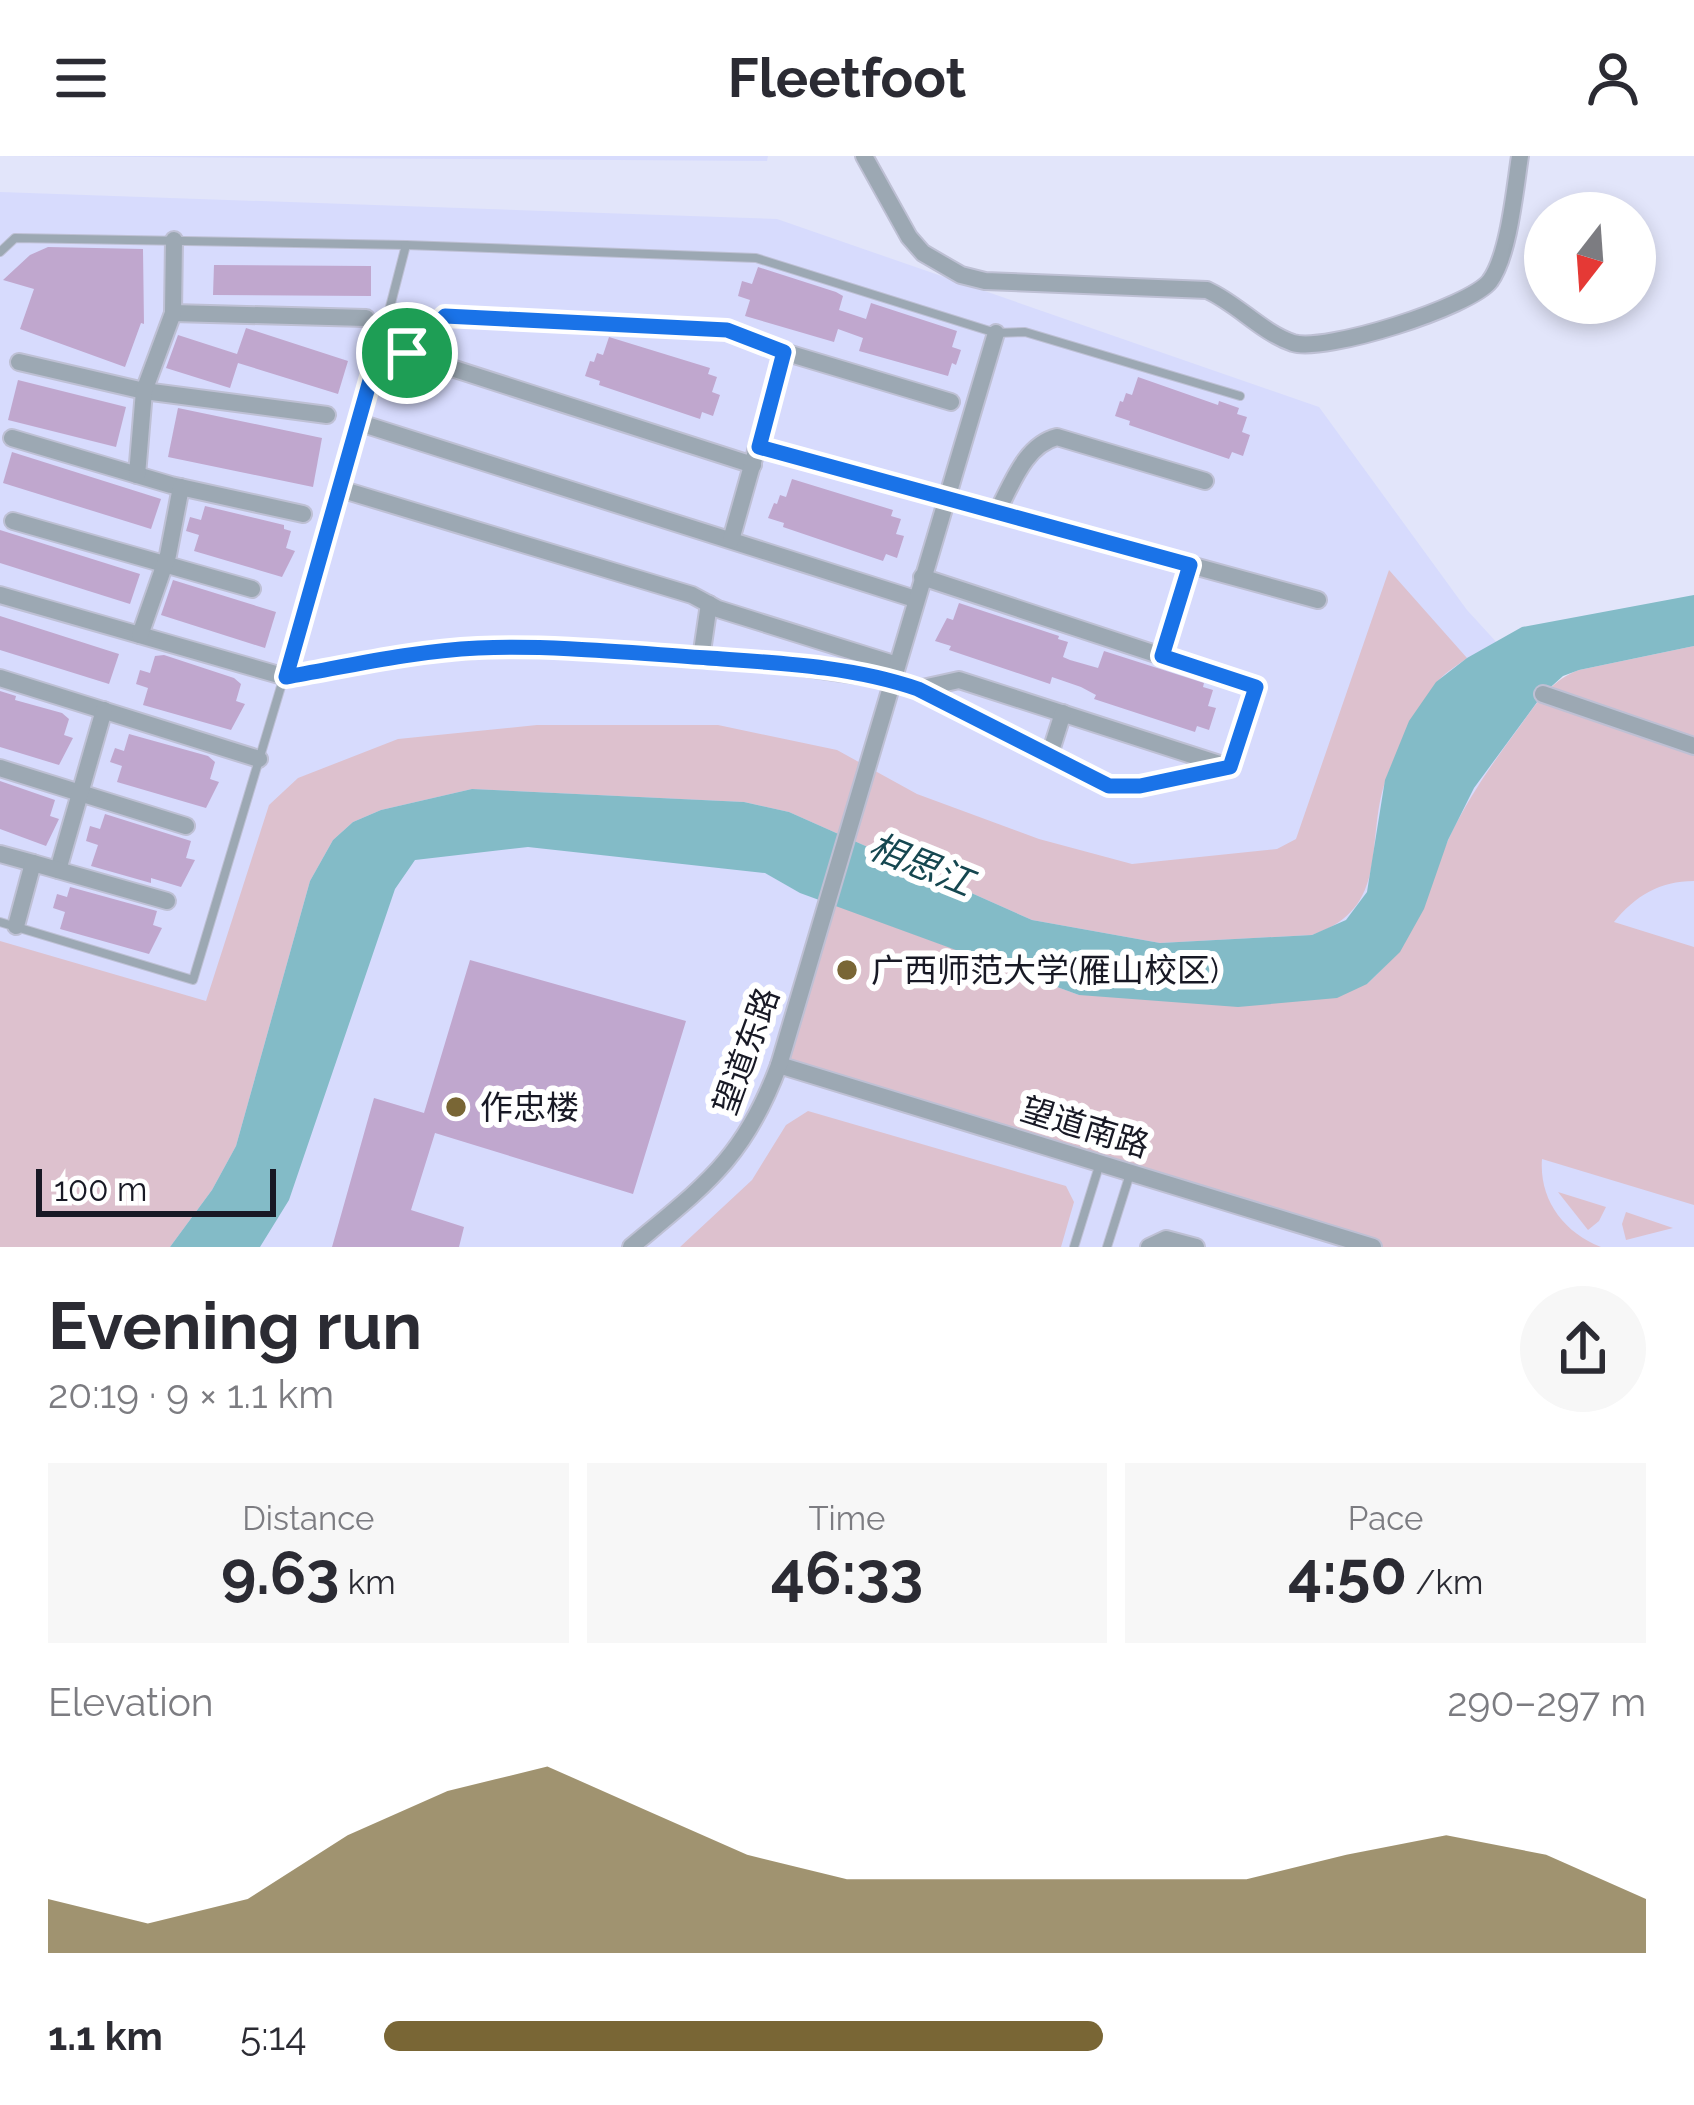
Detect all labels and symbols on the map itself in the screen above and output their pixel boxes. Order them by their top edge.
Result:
north arrow [1524,192,1656,324]
pin [356,302,458,404]
water label: 相思江 [863,824,983,905]
place label: 广西师范大学(雁山校区) [871,951,1219,990]
marker: 广西师范大学(雁山校区) [834,957,860,983]
street label: 望道东路 [705,982,787,1120]
place label: 作忠楼 [480,1088,579,1127]
street label: 望道南路 [1016,1089,1154,1165]
marker: 作忠楼 [443,1094,469,1120]
scale bar [36,1163,276,1216]

